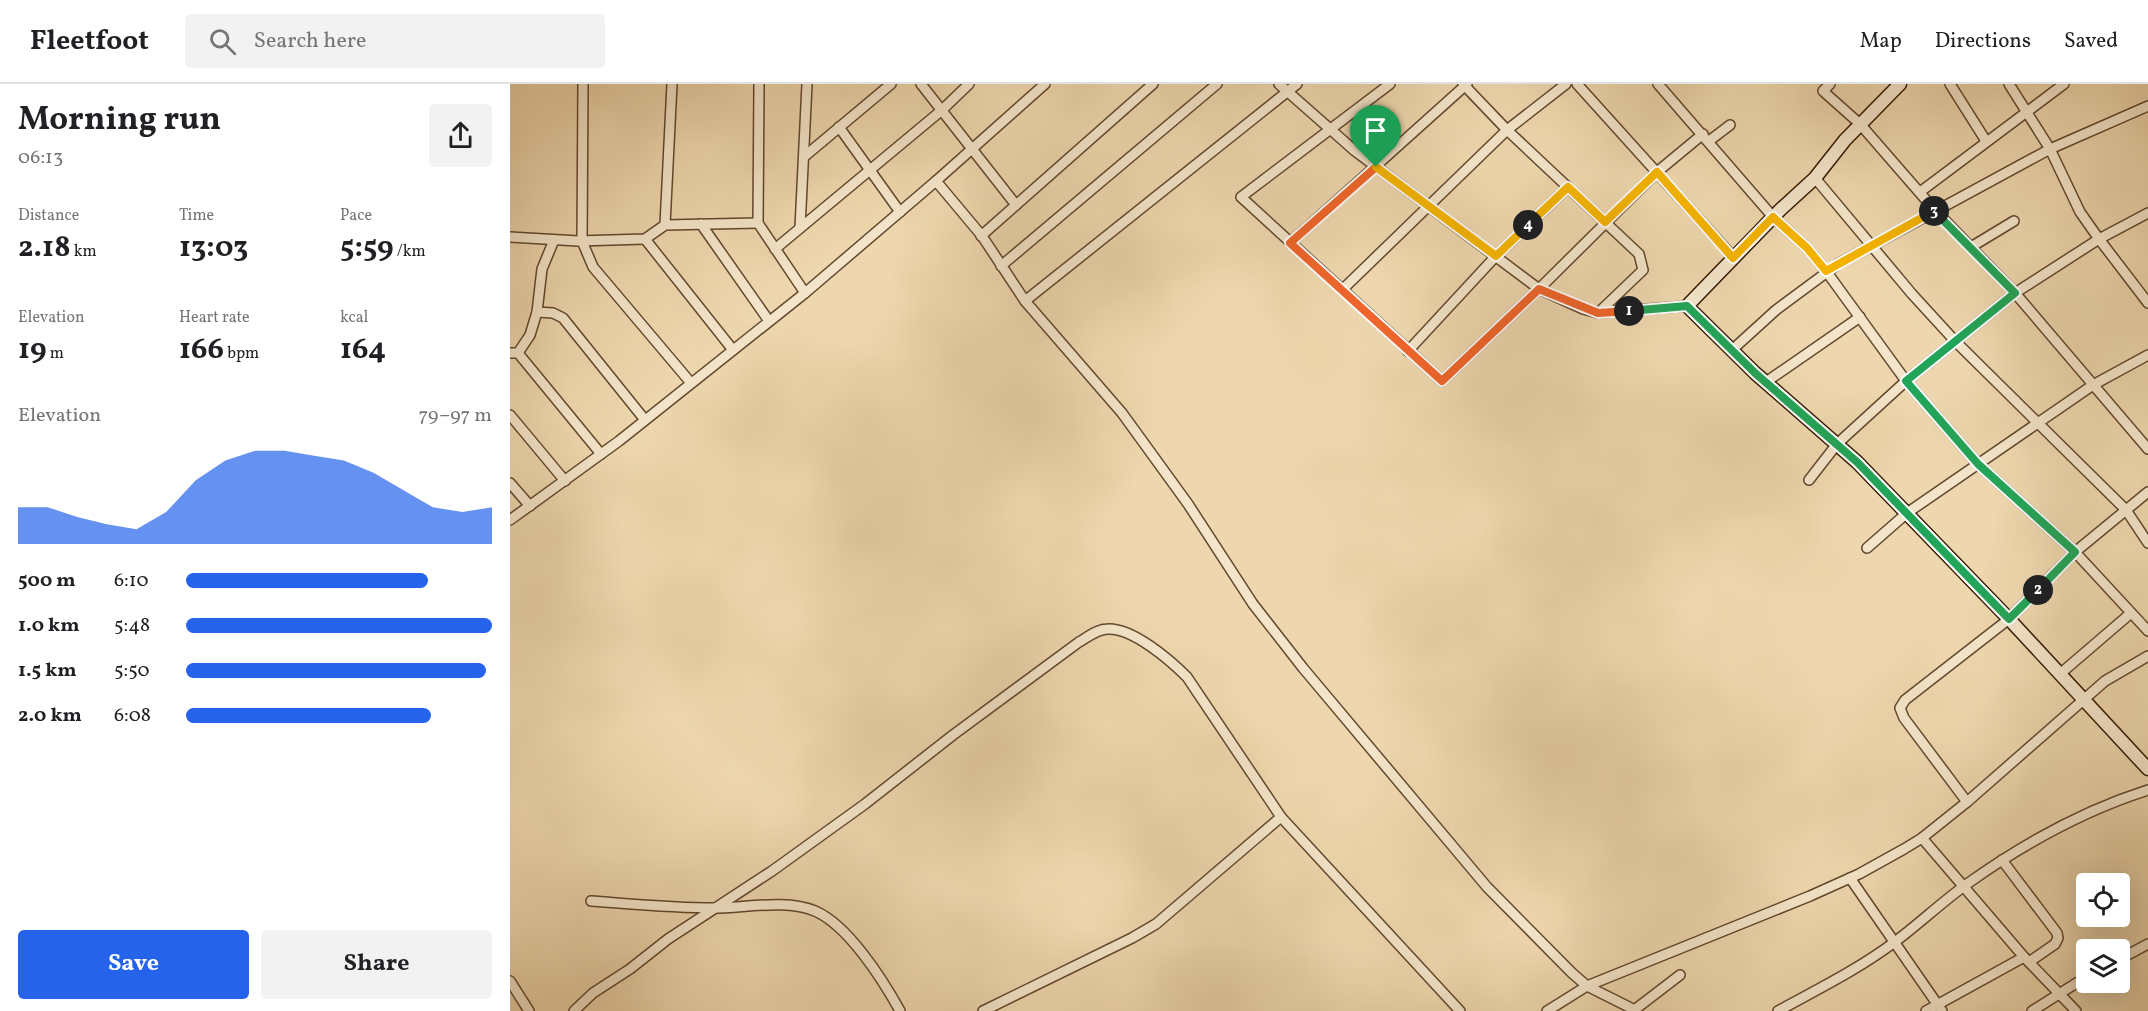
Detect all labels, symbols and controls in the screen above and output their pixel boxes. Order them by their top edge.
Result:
search box [185,14,605,68]
text: Fleetfoot [30,22,149,61]
icon: search [206,25,239,58]
text: Search here [254,26,366,57]
text: Map [1860,27,1902,56]
text: Directions [1935,27,2031,56]
text: Saved [2064,27,2118,56]
text: Morning run [18,98,221,144]
button: share [429,104,492,167]
pin [1350,105,1401,167]
icon: arrive [1359,114,1392,147]
text: 06:13 [18,144,63,172]
pin: 3 [1919,196,1949,226]
text: 3 [1930,200,1938,222]
text: Distance [18,205,79,227]
text: Time [179,205,214,227]
text: Pace [340,205,372,227]
pin: 4 [1513,210,1543,240]
text: 4 [1523,214,1533,236]
text: 2.18 [18,227,71,269]
text: 13:03 [179,227,248,269]
text: 5:59 [340,227,394,269]
text: km [71,241,97,263]
text: /km [394,241,426,263]
pin: 1 [1614,296,1644,326]
text: 1 [1626,300,1632,322]
text: Elevation [18,307,85,329]
text: Heart rate [179,307,250,329]
text: kcal [340,307,368,329]
text: 19 [18,329,47,371]
text: 166 [179,329,224,371]
text: 164 [340,329,386,371]
text: m [47,343,64,365]
text: bpm [224,343,259,365]
text: Elevation [18,402,101,430]
text: 79–97 m [418,402,492,430]
text: 500 m [18,567,76,595]
text: 6:10 [114,567,149,595]
pin: 2 [2023,575,2053,605]
text: 2 [2034,579,2042,601]
text: 1.0 km [18,612,80,640]
text: 5:48 [114,612,150,640]
text: 1.5 km [18,657,77,685]
text: 5:50 [114,657,150,685]
text: 2.0 km [18,702,82,730]
text: 6:08 [114,702,151,730]
map controls [2076,873,2130,993]
button: locate [2076,873,2130,927]
button: Save [18,930,249,999]
button: Share [261,930,492,999]
button: layers [2076,939,2130,993]

